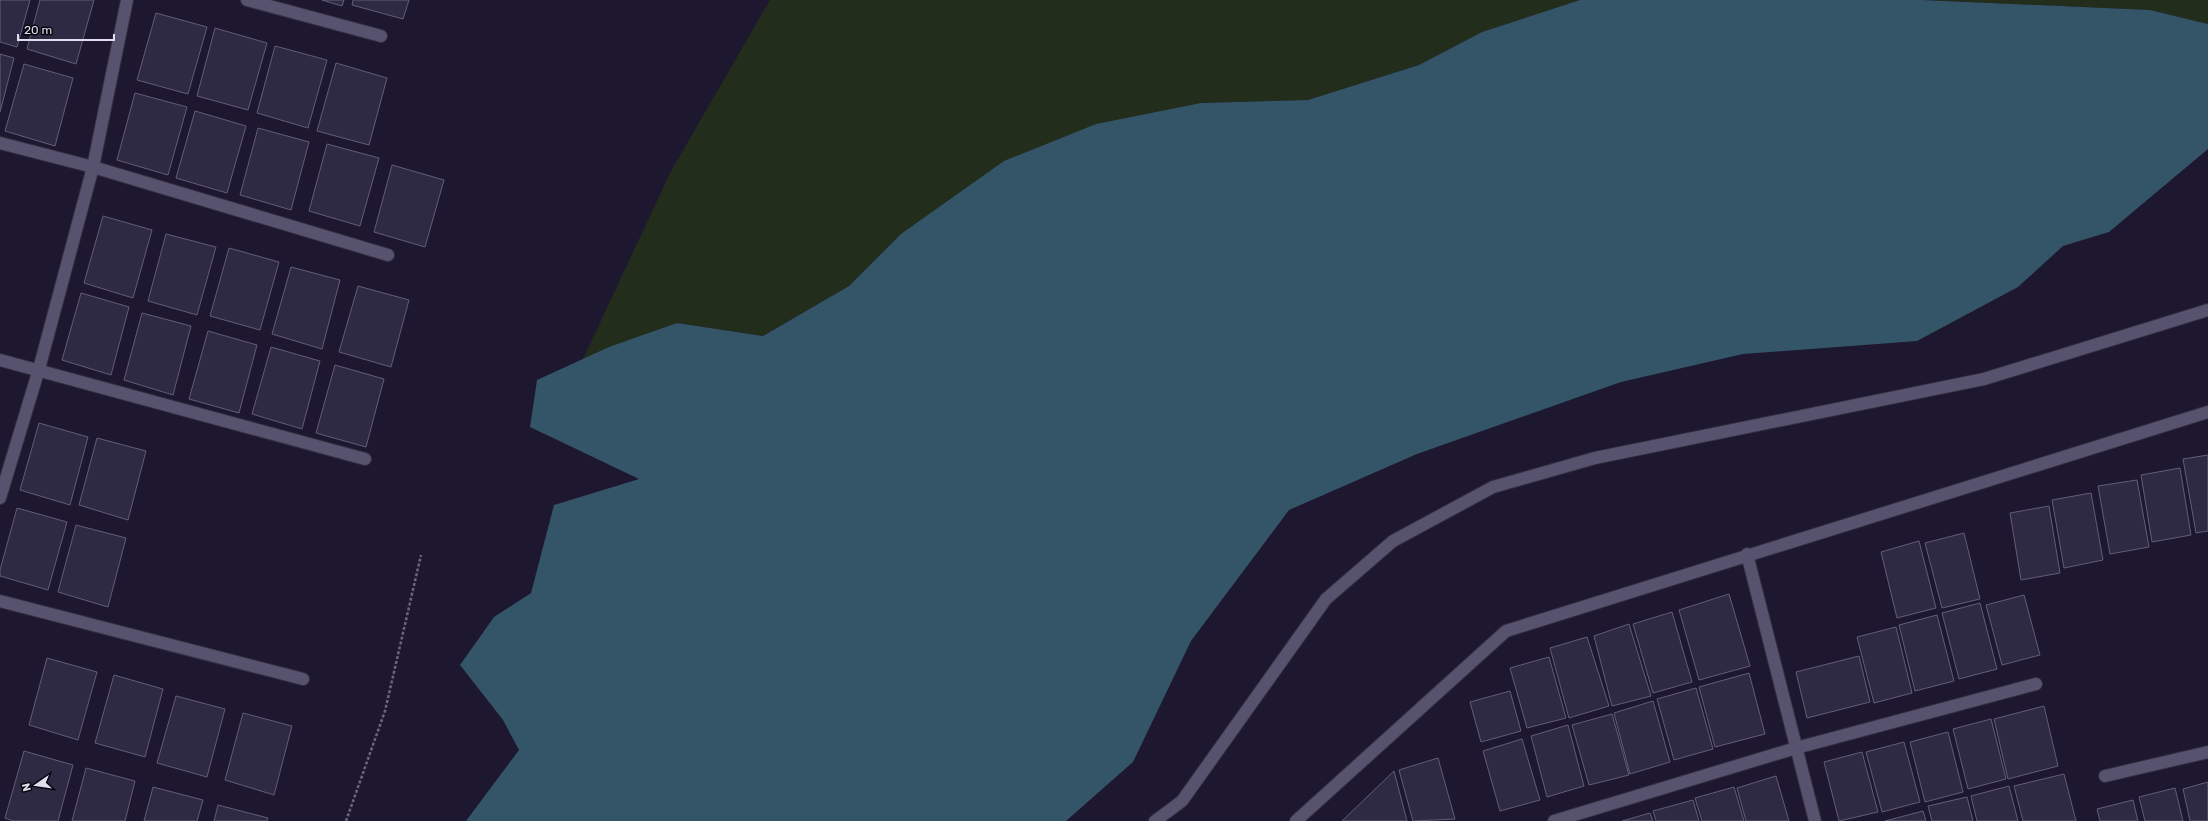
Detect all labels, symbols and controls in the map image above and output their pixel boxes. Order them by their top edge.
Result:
scale bar [18,16,114,42]
text: 20 m [24,23,52,37]
north arrow [16,765,56,805]
text: N [20,782,34,792]

